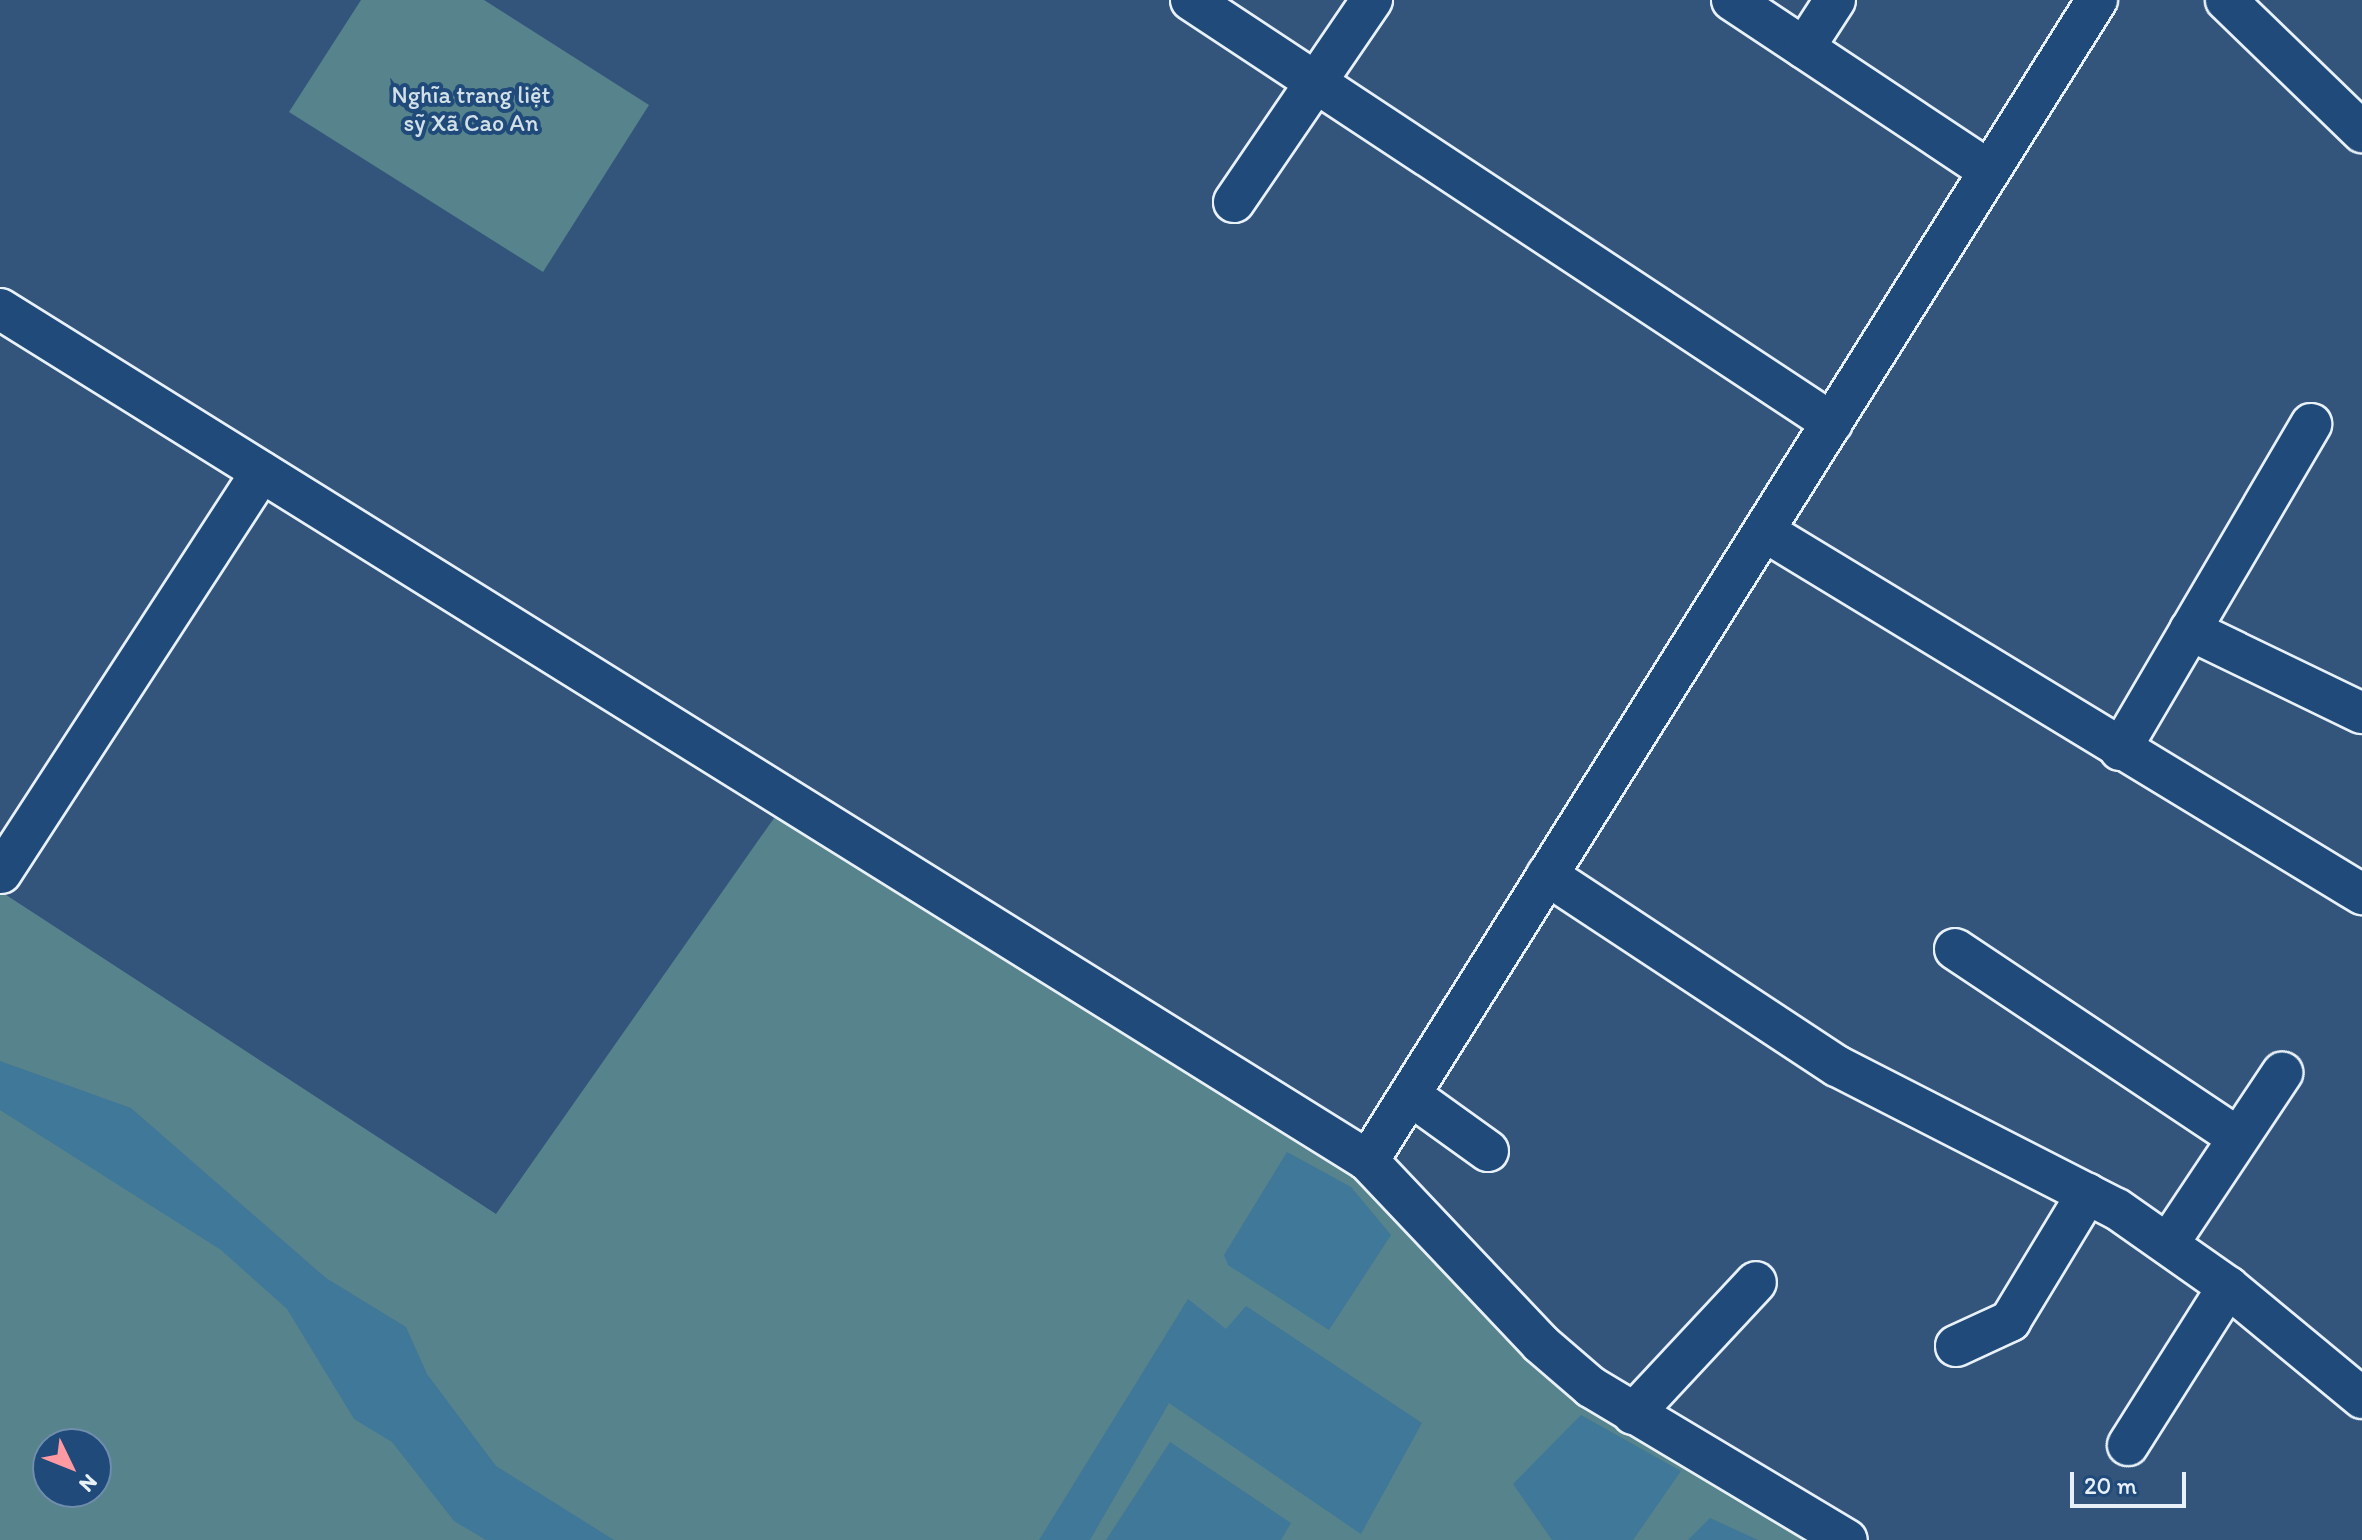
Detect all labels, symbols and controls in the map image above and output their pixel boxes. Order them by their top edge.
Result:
park label: Nghĩa trang liệt sỹ Xã Cao An [391,81,551,137]
north arrow [32,1428,112,1508]
scale bar [2074,1456,2190,1506]
text: N [74,1469,103,1498]
text: 20 m [2084,1471,2137,1500]

